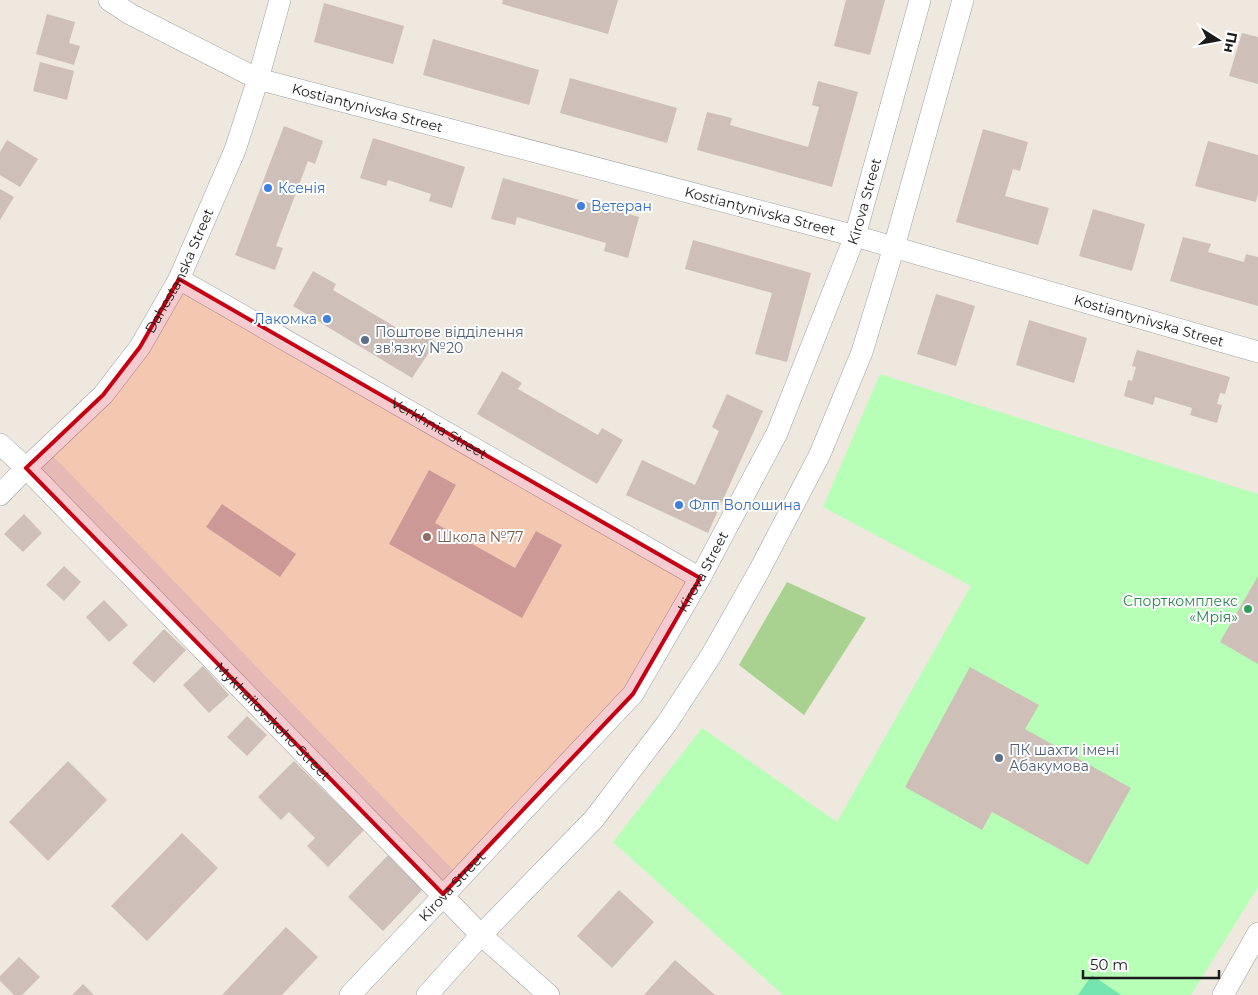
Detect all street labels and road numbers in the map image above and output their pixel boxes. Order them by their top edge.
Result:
street label: Kostiantynivska Street [290,79,445,136]
street label: Kirova Street [843,156,885,248]
street label: Kostiantynivska Street [683,183,838,240]
street label: Dahestanska Street [141,205,218,337]
street label: Kostiantynivska Street [1072,290,1226,351]
street label: Verkhnia Street [388,394,491,463]
street label: Kirova Street [673,528,732,615]
street label: Mykhailovskoho Street [211,658,335,785]
street label: Kirova Street [415,847,489,925]

